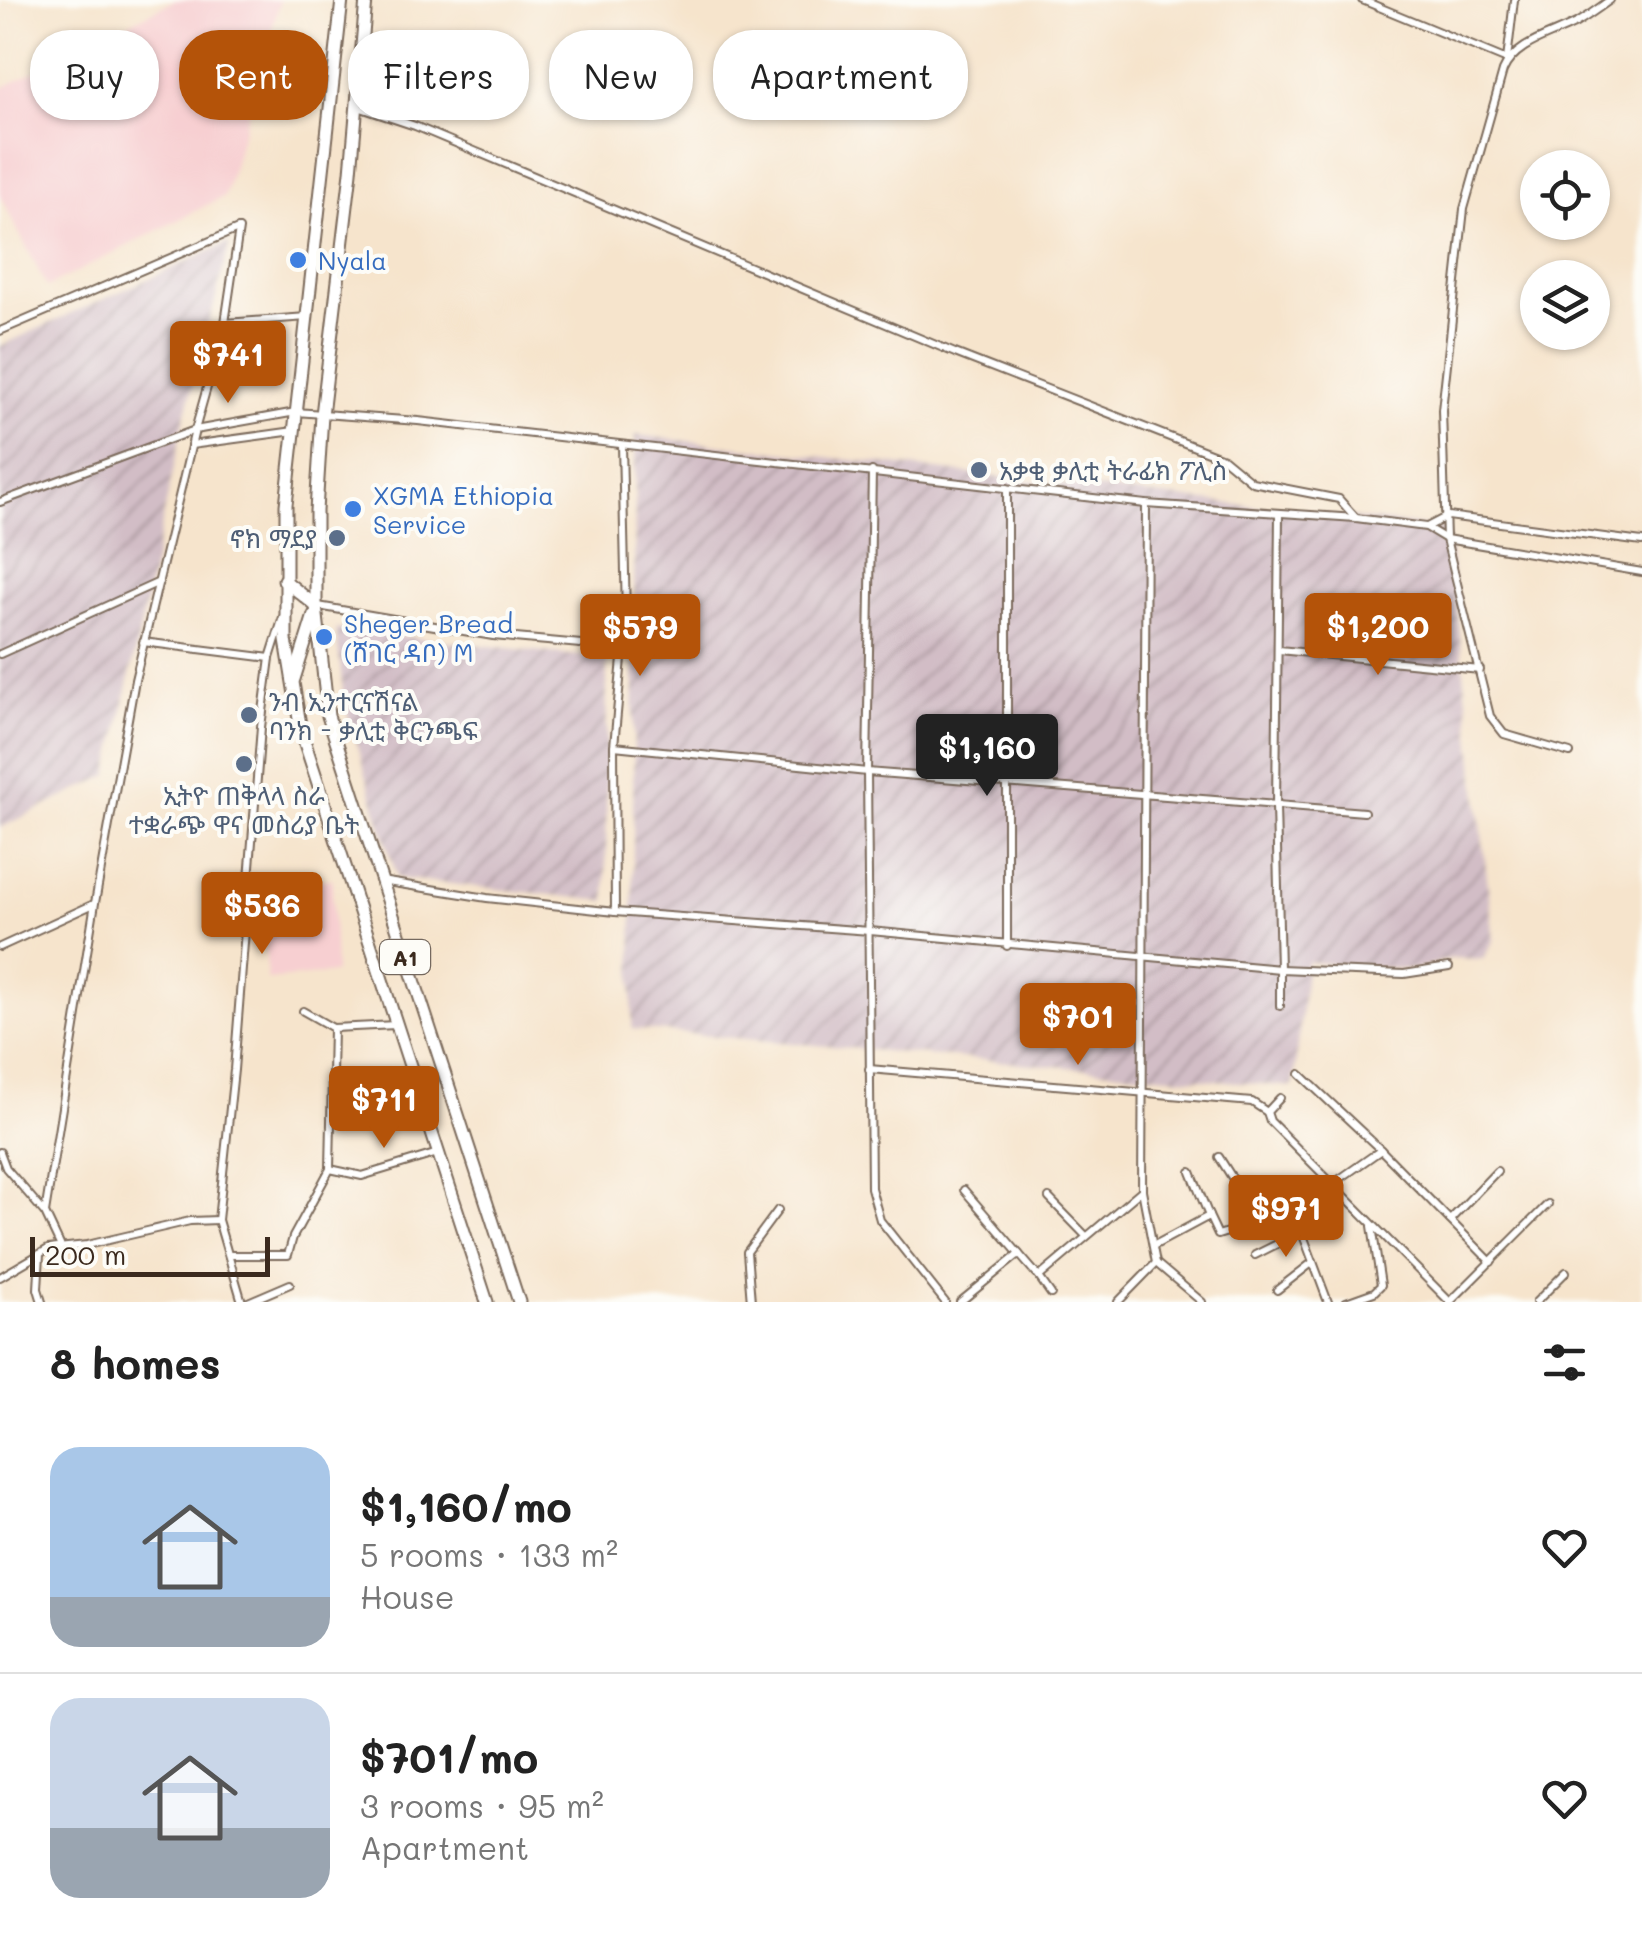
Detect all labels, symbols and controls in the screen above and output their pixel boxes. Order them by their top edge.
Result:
chip: Buy [30,30,159,120]
chip: Rent [179,30,328,120]
chip: Filters [348,30,529,120]
chip: New [549,30,693,120]
chip: Apartment [713,30,968,120]
map controls [1520,150,1610,350]
button: locate [1520,150,1610,240]
place label: Nyala [318,244,387,277]
marker: Nyala [287,249,309,271]
button: layers [1520,260,1610,350]
pin: $741 [169,321,287,406]
text: $741 [192,332,264,374]
place label: አቃቂ ቃሊቲ ትራፊክ ፖሊስ [999,454,1227,486]
marker: አቃቂ ቃሊቲ ትራፊክ ፖሊስ [968,459,990,481]
place label: XGMA Ethiopia Service [373,479,554,540]
marker: XGMA Ethiopia Service [342,498,364,520]
place label: ኖክ ማደያ [230,522,317,554]
marker: ኖክ ማደያ [326,527,348,549]
pin: $1,200 [1297,593,1459,678]
pin: $579 [581,594,699,679]
text: $1,200 [1327,604,1429,646]
text: $579 [602,605,678,647]
place label: Sheger Bread (ሸገር ዳቦ) M [344,607,513,668]
marker: Sheger Bread (ሸገር ዳቦ) M [313,626,335,648]
place label: ንብ ኢንተርናሽናል ባንክ - ቃሊቲ ቅርንጫፍ [269,685,478,746]
marker: ንብ ኢንተርናሽናል ባንክ - ቃሊቲ ቅርንጫፍ [238,704,260,726]
pin: $1,160 [906,714,1068,799]
text: $1,160 [938,725,1036,767]
marker: ኢትዮ ጠቅላላ ስራ ተቋራጭ ዋና መስሪያ ቤት [233,753,255,775]
place label: ኢትዮ ጠቅላላ ስራ ተቋራጭ ዋና መስሪያ ቤት [129,779,359,840]
pin: $536 [203,872,321,957]
text: $536 [223,883,301,925]
road number: A1 [380,940,430,974]
pin: $701 [1019,983,1137,1068]
text: $701 [1042,994,1114,1036]
pin: $711 [325,1066,443,1151]
text: $711 [351,1077,417,1119]
pin: $971 [1227,1175,1345,1260]
text: $971 [1250,1186,1322,1228]
scale bar [30,1232,270,1276]
text: 200 m [45,1236,126,1272]
text: 8 homes [50,1335,221,1390]
icon: filters [1537,1335,1592,1390]
text: $1,160/mo [360,1478,572,1533]
icon: home [130,1487,250,1607]
icon: heart [1537,1520,1592,1575]
text: 5 rooms · 133 m² [360,1533,618,1575]
text: House [360,1575,455,1617]
text: $701/mo [360,1729,538,1784]
icon: home [130,1738,250,1858]
icon: heart [1537,1771,1592,1826]
text: 3 rooms · 95 m² [360,1784,604,1826]
text: Apartment [360,1826,529,1868]

